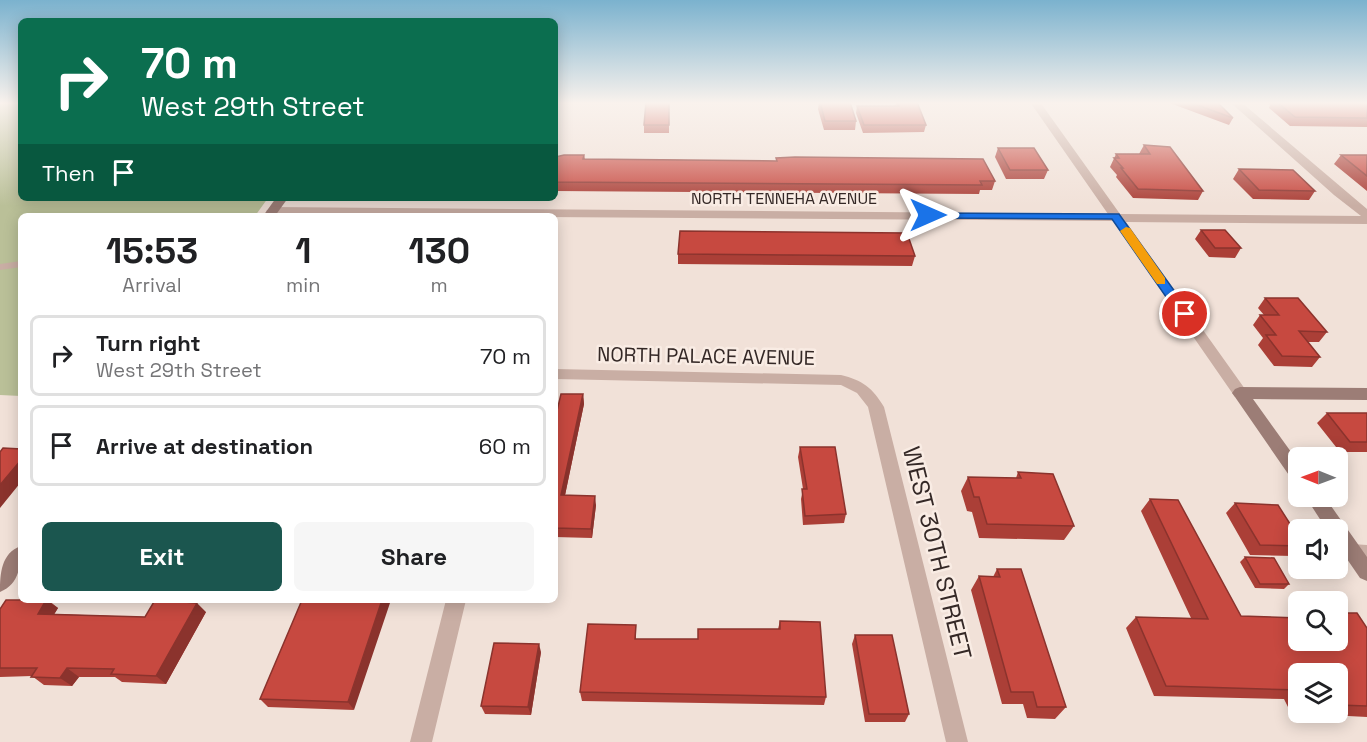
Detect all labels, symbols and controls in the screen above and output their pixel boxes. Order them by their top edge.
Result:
text: 70 m [141,37,238,90]
icon: right [42,42,120,120]
text: West 29th Street [141,89,365,124]
icon: arrive [107,156,140,189]
text: Then [42,159,95,187]
position arrow [896,183,960,247]
street label: NORTH TENNEHA AVENUE [691,188,877,209]
text: 15:53 [106,228,198,274]
text: 1 [295,228,311,274]
text: 130 [408,228,470,274]
text: Arrival [122,272,182,298]
text: min [286,272,320,298]
text: m [431,272,448,298]
pin [1159,288,1210,339]
icon: arrive [1168,297,1201,330]
text: Turn right [96,329,201,357]
icon: right [45,339,78,372]
street label: NORTH PALACE AVENUE [597,341,815,371]
text: 70 m [480,342,531,370]
text: West 29th Street [96,357,262,383]
icon: arrive [45,429,78,462]
text: Arrive at destination [96,432,313,460]
text: 60 m [479,432,531,460]
street label: WEST 30TH STREET [896,443,979,663]
north arrow [1288,447,1348,507]
map controls [1288,447,1348,723]
button: sound [1288,519,1348,579]
button: Exit [42,522,282,591]
button: Share [294,522,534,591]
button: search [1288,591,1348,651]
button: layers [1288,663,1348,723]

